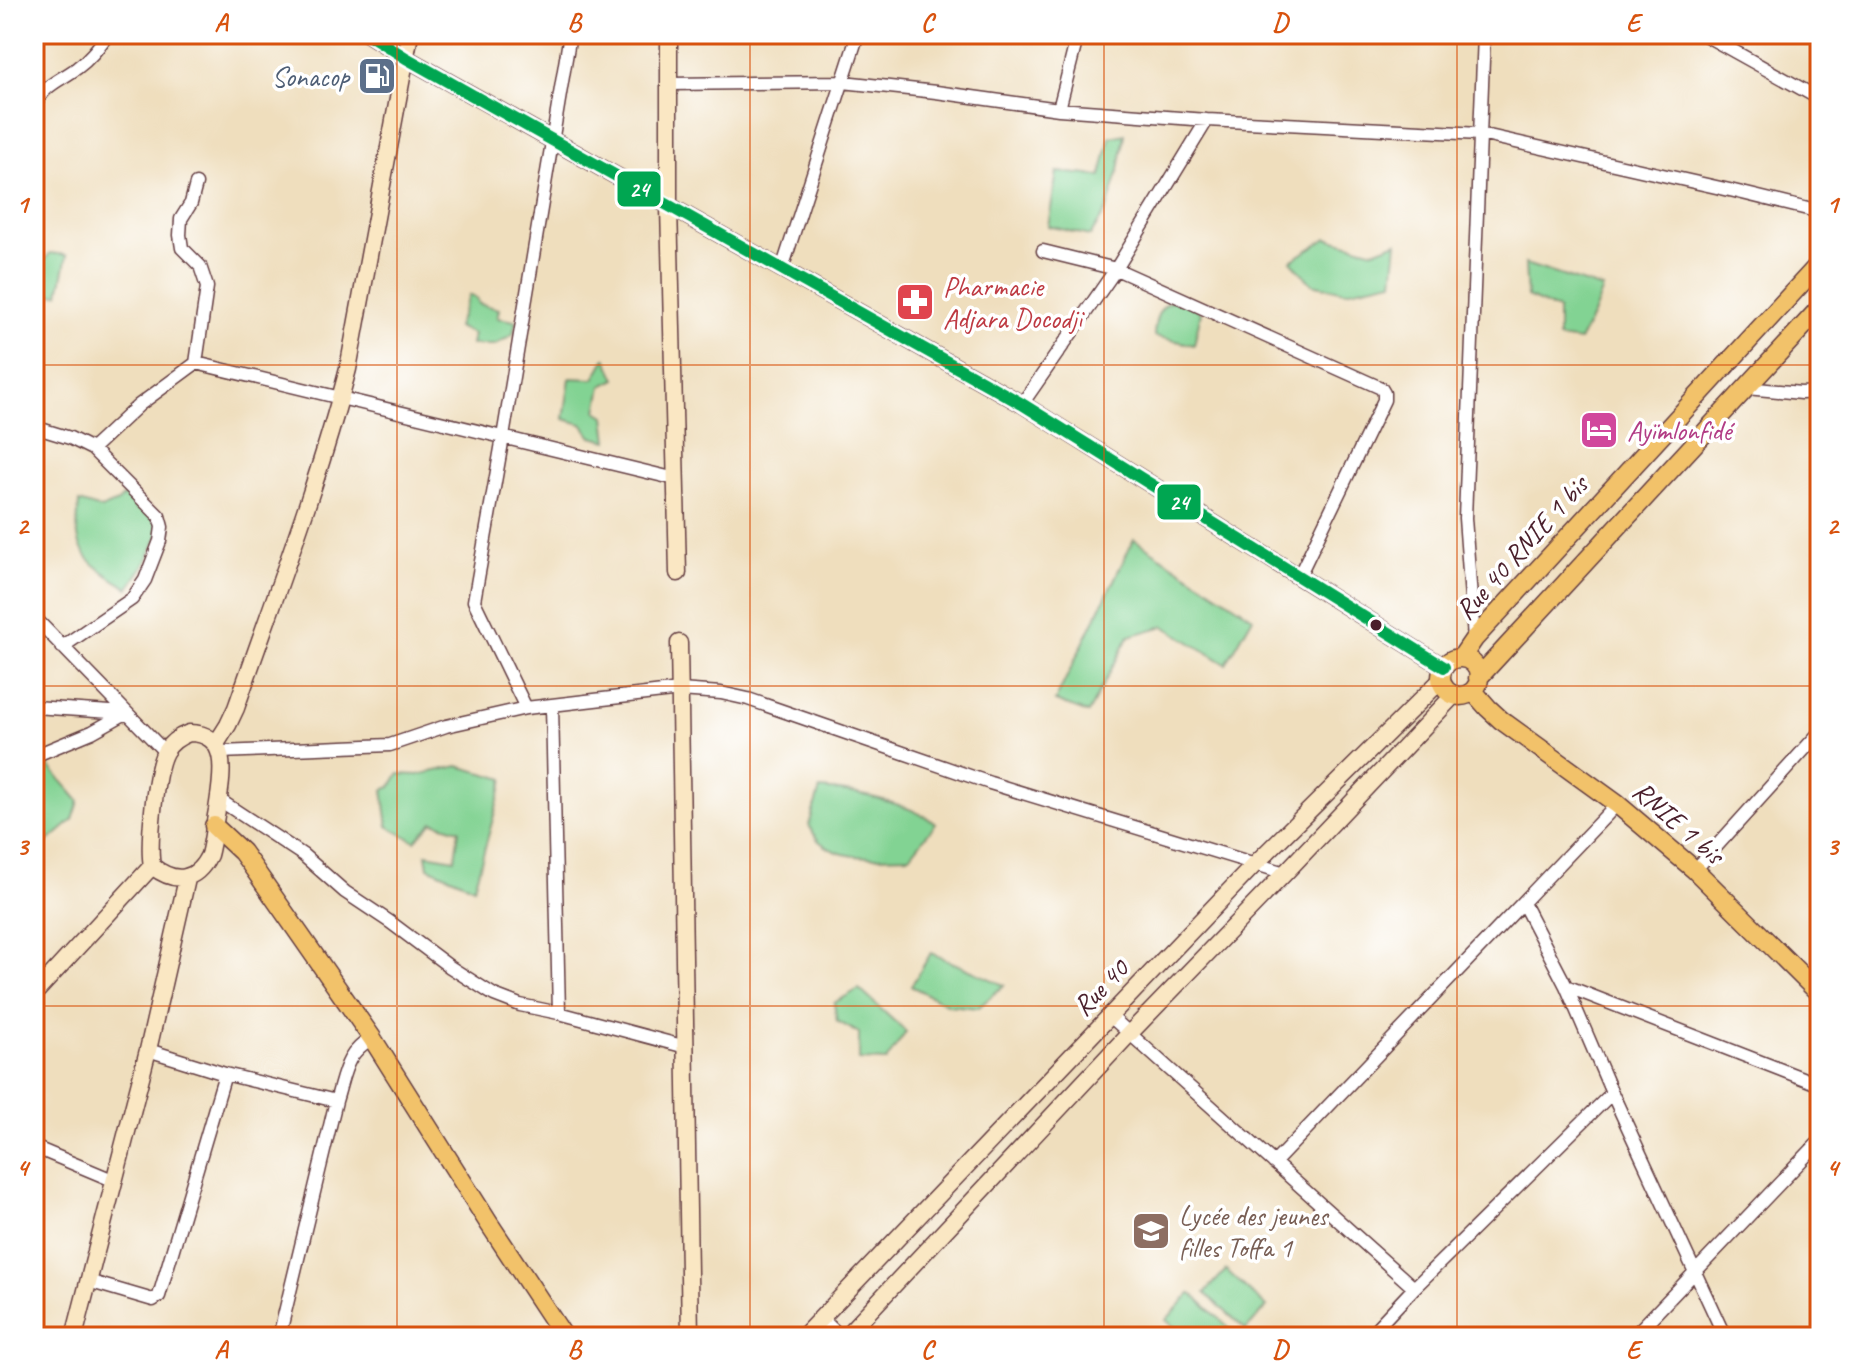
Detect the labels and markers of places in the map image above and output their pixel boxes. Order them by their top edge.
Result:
fuel station icon: Sonacop [356,55,398,97]
place label: Sonacop [272,59,351,94]
place label: Pharmacie Adjara Docodji [943,269,1086,336]
pharmacy icon: Pharmacie Adjara Docodji [894,281,936,323]
hotel icon: Ayïmlonfidé [1578,409,1620,451]
place label: Ayïmlonfidé [1627,413,1735,448]
unlabelled marker [1368,617,1384,633]
place label: Lycée des jeunes filles Toffa 1 [1179,1198,1330,1265]
school or university icon: Lycée des jeunes filles Toffa 1 [1130,1210,1172,1252]

